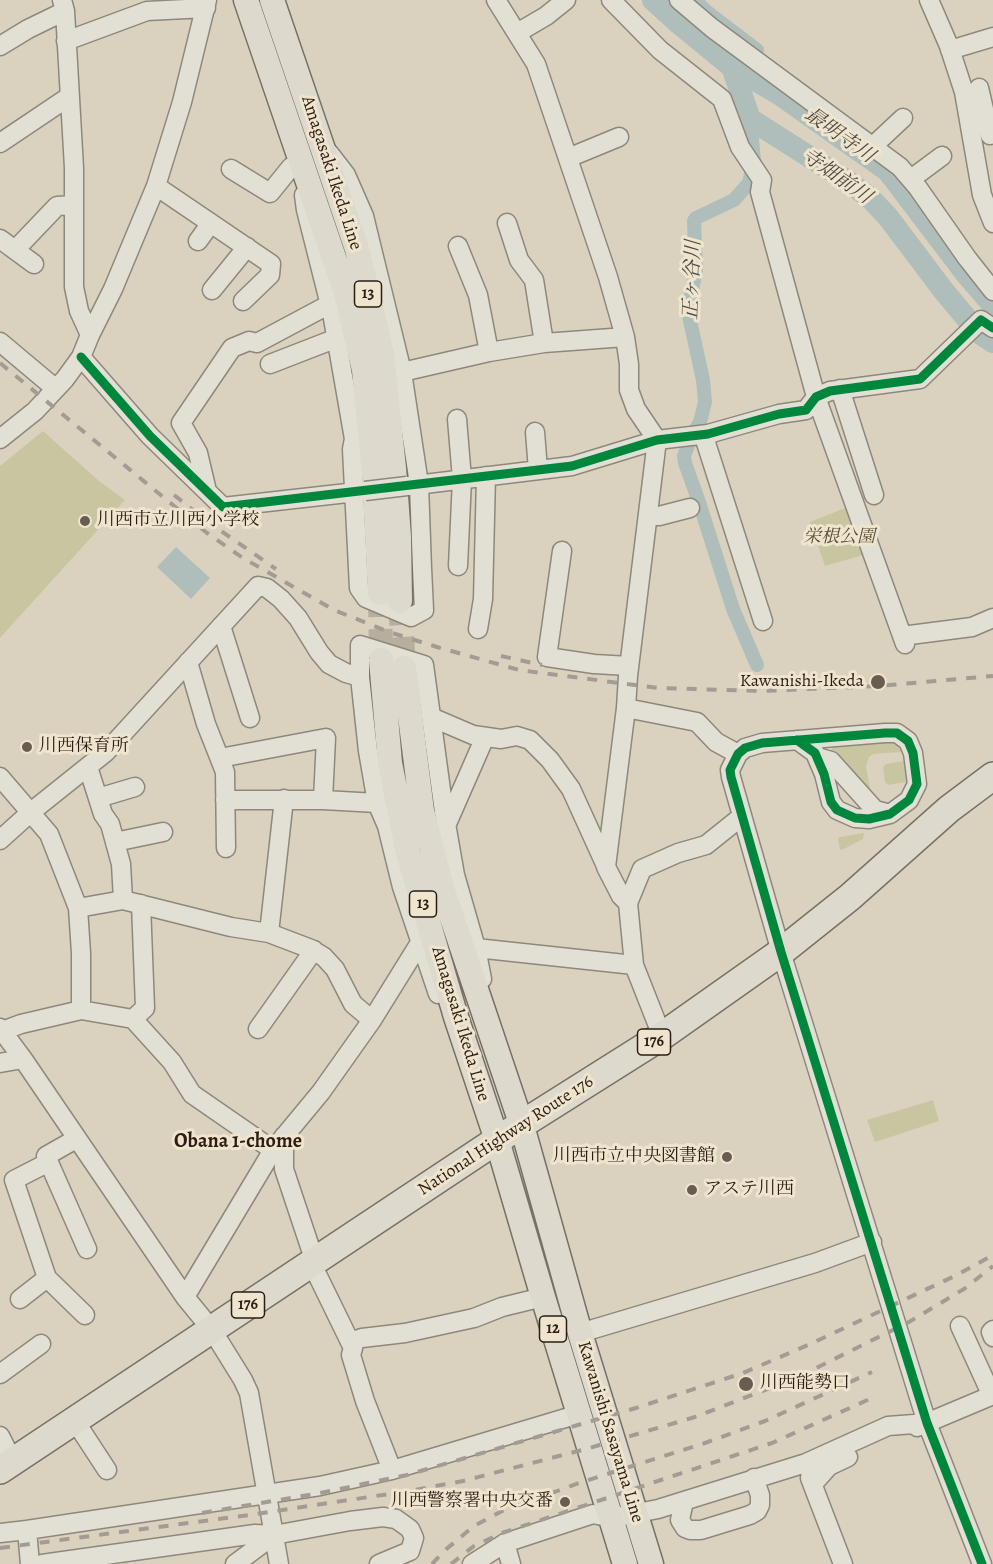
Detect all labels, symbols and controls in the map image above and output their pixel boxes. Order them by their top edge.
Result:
street label: Amagasaki Ikeda Line [296,93,366,253]
water label: 最明寺川 [799,103,879,169]
water label: 寺畑前川 [796,144,876,210]
water label: 正ヶ谷川 [680,240,706,320]
road number: 13 [354,281,382,307]
place label: 川西市立川西小学校 [97,510,259,532]
marker: 川西市立川西小学校 [78,514,92,528]
park label: 栄根公園 [803,527,875,549]
place label: Kawanishi-Ikeda [740,671,864,693]
marker: Kawanishi-Ikeda [869,673,887,691]
place label: 川西保育所 [39,736,129,758]
marker: 川西保育所 [20,740,34,754]
road number: 13 [410,891,436,917]
street label: Amagasaki Ikeda Line [426,944,494,1104]
road number: 176 [638,1029,670,1055]
street label: National Highway Route 176 [414,1071,598,1201]
district label: Obana 1-chome [174,1130,302,1154]
place label: 川西市立中央図書館 [553,1146,715,1168]
marker: 川西市立中央図書館 [720,1150,734,1164]
place label: アステ川西 [704,1179,794,1201]
marker: アステ川西 [685,1183,699,1197]
road number: 176 [232,1292,264,1318]
road number: 12 [540,1316,566,1342]
street label: Kawanishi Sasayama Line [572,1339,648,1525]
place label: 川西能勢口 [760,1373,850,1395]
marker: 川西能勢口 [737,1375,755,1393]
place label: 川西警察署中央交番 [391,1491,553,1513]
marker: 川西警察署中央交番 [558,1495,572,1509]

